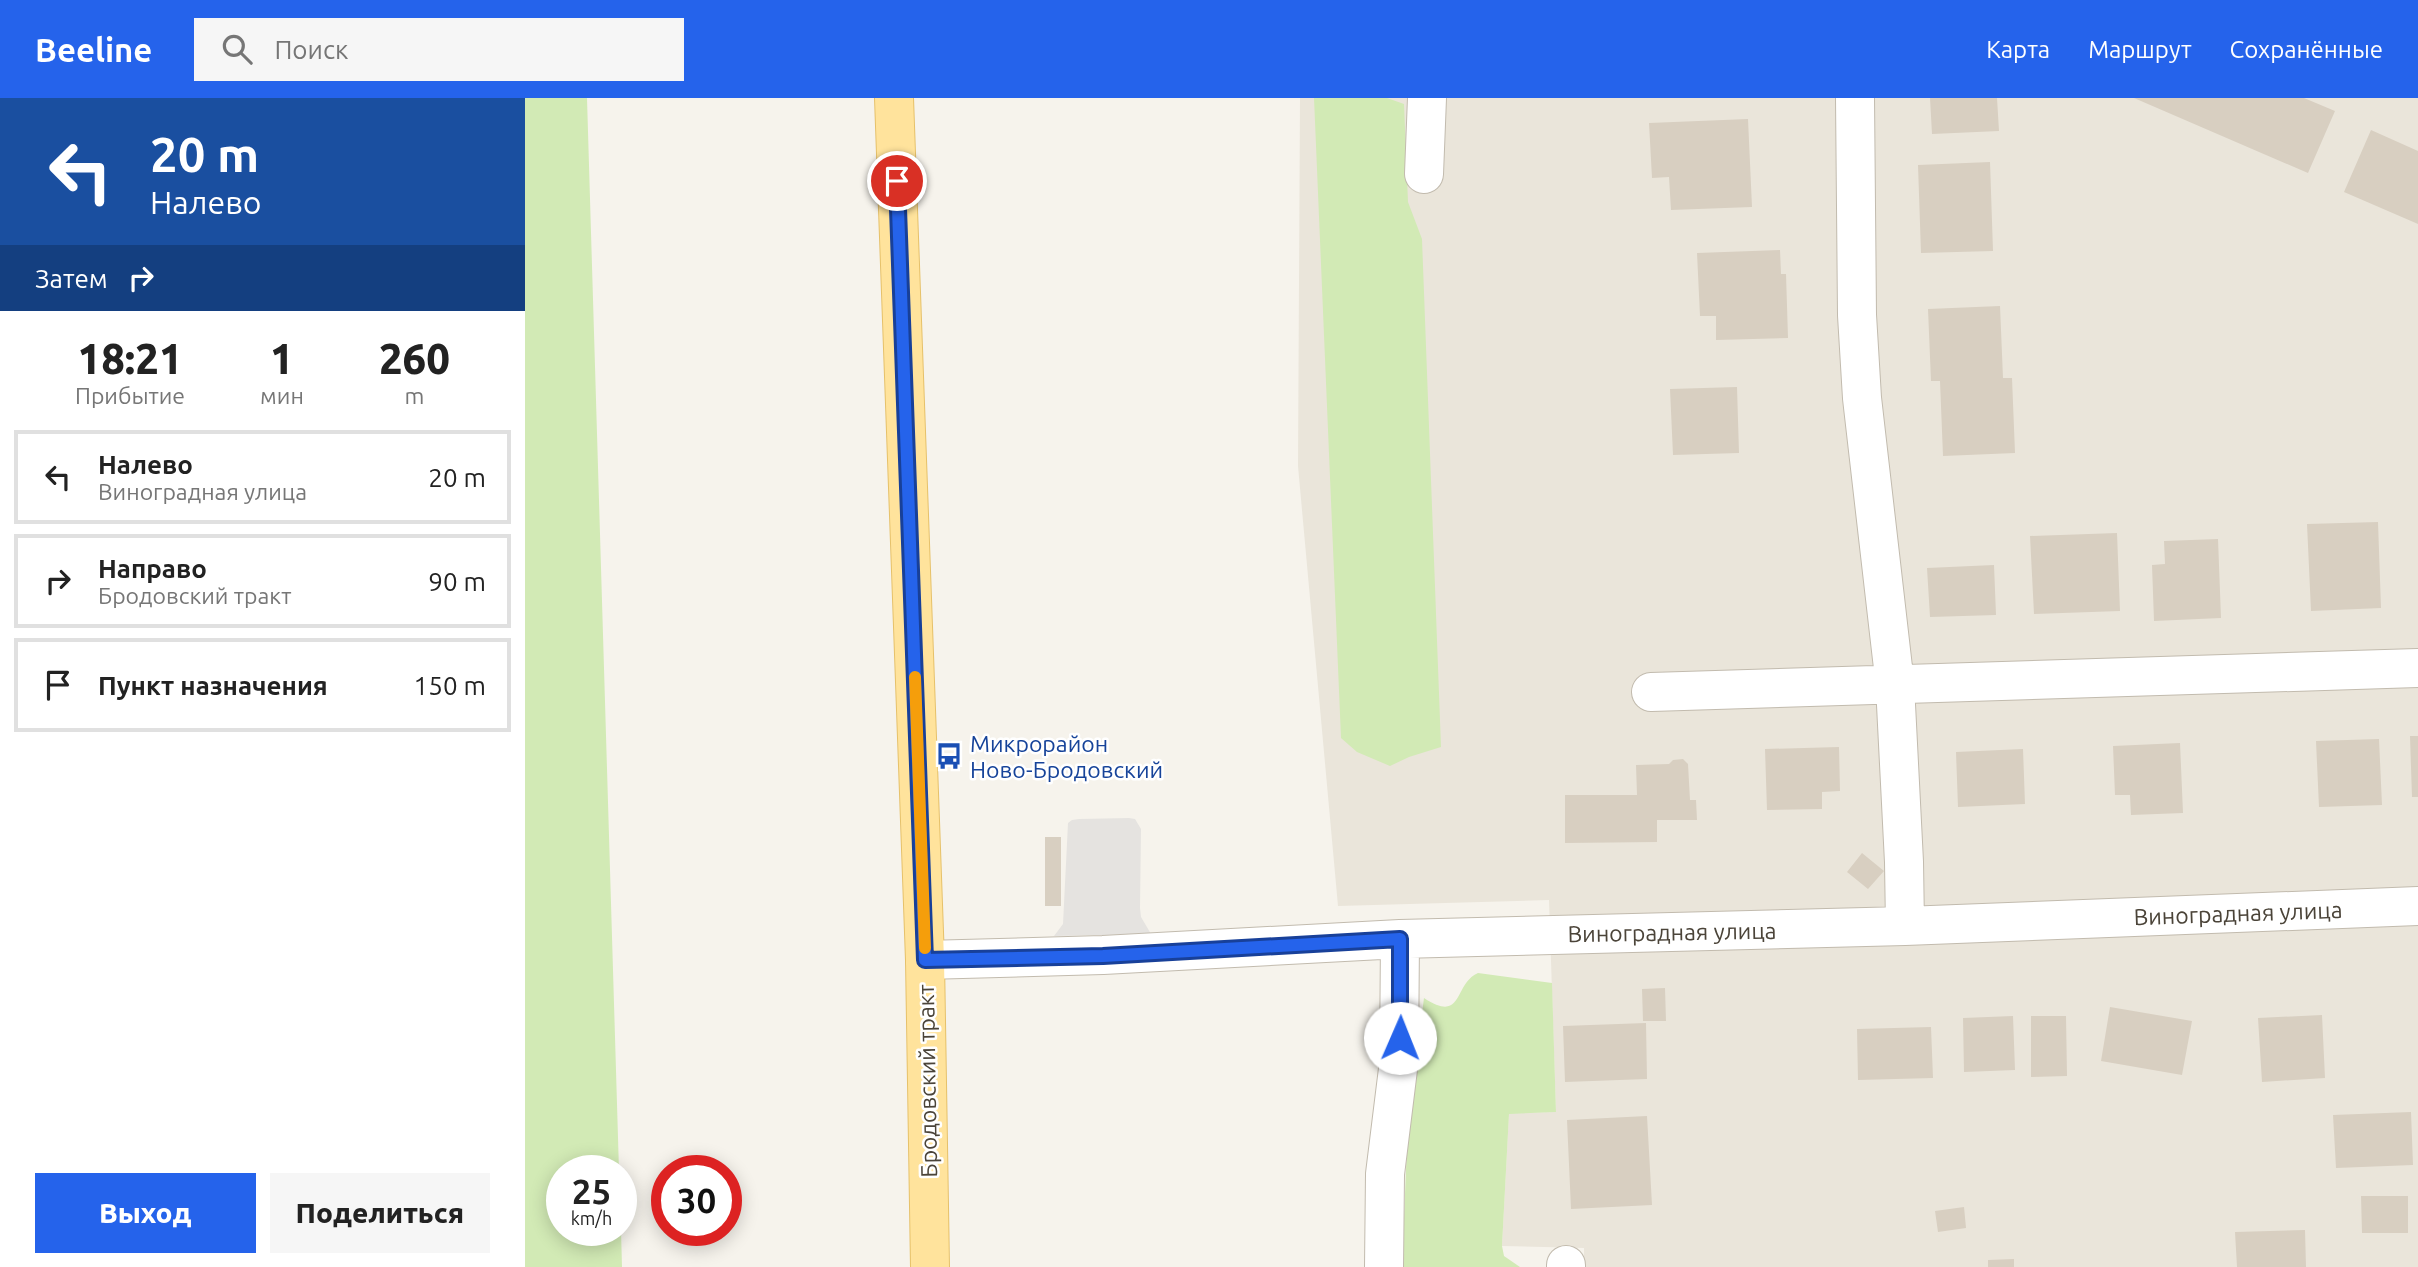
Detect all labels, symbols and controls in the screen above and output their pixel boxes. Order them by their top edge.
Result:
search box [194,18,684,81]
icon: search [218,30,256,68]
text: Beeline [35,31,152,68]
text: Поиск [274,35,348,64]
text: Карта [1986,36,2050,63]
text: Маршрут [2088,36,2192,63]
text: Сохранённые [2230,36,2383,63]
icon: left [35,126,126,217]
text: 20 m [150,126,259,181]
pin [867,151,927,211]
icon: arrive [878,162,916,200]
text: Налево [150,184,262,220]
icon: right [122,259,160,297]
text: Затем [35,264,108,293]
text: 18:21 [77,335,183,382]
text: 1 [270,335,294,382]
text: 260 [379,335,450,382]
text: Прибытие [75,383,185,408]
text: мин [260,383,304,408]
text: m [404,383,424,408]
text: Налево [98,450,193,479]
icon: left [39,458,77,496]
text: 20 m [428,463,486,492]
text: Виноградная улица [98,479,307,504]
text: Направо [98,554,207,583]
icon: right [39,562,77,600]
text: 90 m [428,567,486,596]
text: Бродовский тракт [98,583,291,608]
icon: arrive [39,666,77,704]
text: Пункт назначения [98,671,328,700]
text: 150 m [414,671,486,700]
place label: Микрорайон Ново-Бродовский [970,731,1163,782]
bus stop icon: Микрорайон Ново-Бродовский [934,741,964,771]
street label: Виноградная улица [2133,897,2343,929]
street label: Виноградная улица [1567,918,1777,946]
street label: Бродовский тракт [913,984,941,1178]
position arrow [1363,1001,1437,1075]
speed limit sign: 30 [651,1155,742,1246]
text: 25 [572,1171,611,1211]
button: Выход [35,1173,256,1253]
button: Поделиться [270,1173,490,1253]
text: km/h [571,1208,612,1228]

